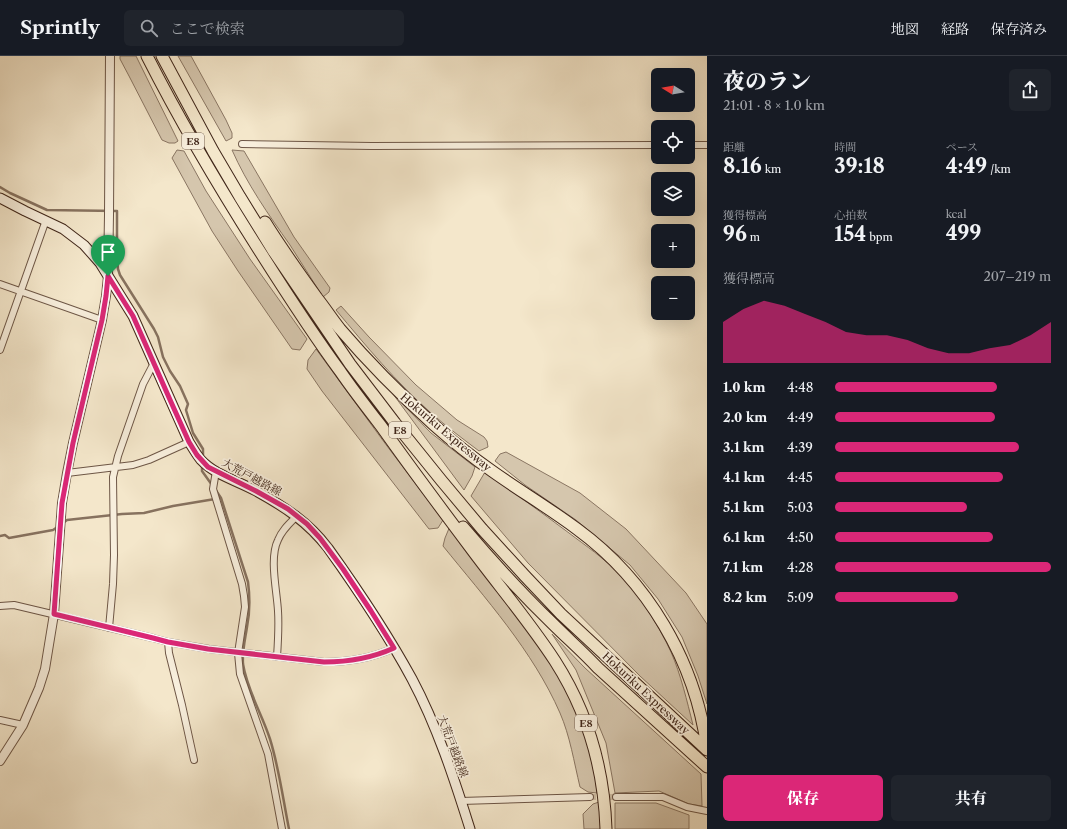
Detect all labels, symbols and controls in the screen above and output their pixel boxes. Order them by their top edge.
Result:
search box [124,10,404,46]
text: Sprintly [20,16,100,39]
icon: search [138,17,160,39]
text: ここで検索 [170,19,245,38]
text: 地図 [891,20,919,38]
text: 経路 [941,20,969,38]
text: 保存済み [991,20,1047,38]
north arrow [651,68,695,112]
map controls [651,68,695,320]
text: 夜のラン [723,68,811,95]
button: share [1009,69,1051,111]
text: 21:01 · 8 × 1.0 km [723,97,825,113]
button: locate [651,120,695,164]
road number: E8 [182,133,204,149]
text: 距離 [723,140,745,154]
text: 時間 [834,140,856,154]
text: ペース [946,140,978,154]
text: 8.16 [723,154,762,178]
text: 39:18 [834,154,885,178]
text: 4:49 [946,154,987,178]
text: km [762,162,781,176]
text: /km [987,162,1011,176]
button: layers [651,172,695,216]
text: kcal [946,207,966,221]
text: 獲得標高 [723,208,767,222]
text: 心拍数 [834,208,867,222]
text: 499 [946,221,981,245]
text: 96 [723,222,747,246]
text: 154 [834,222,866,246]
button: + [651,224,695,268]
text: m [747,230,760,244]
text: bpm [866,230,893,244]
pin [91,235,125,276]
icon: arrive [97,241,119,263]
text: 207–219 m [983,268,1051,284]
text: 獲得標高 [723,270,775,286]
button: − [651,276,695,320]
text: 1.0 km [723,379,765,395]
text: 4:48 [787,379,813,395]
street label: Hokuriku Expressway [398,390,495,475]
text: 2.0 km [723,409,767,425]
text: 4:49 [787,409,813,425]
road number: E8 [389,422,411,438]
text: 3.1 km [723,439,765,455]
text: 4:39 [787,439,813,455]
street label: 大荒戸越路線 [220,455,284,499]
text: 4.1 km [723,469,765,485]
text: 4:45 [787,469,813,485]
text: 5.1 km [723,499,764,515]
text: 5:03 [787,499,813,515]
text: 6.1 km [723,529,765,545]
text: 4:50 [787,529,813,545]
text: 7.1 km [723,559,763,575]
text: 4:28 [787,559,813,575]
text: 8.2 km [723,589,767,605]
text: 5:09 [787,589,814,605]
street label: Hokuriku Expressway [599,649,693,738]
street label: 大荒戸越路線 [435,713,471,779]
road number: E8 [575,715,597,731]
button: 保存 [723,775,883,821]
button: 共有 [891,775,1051,821]

